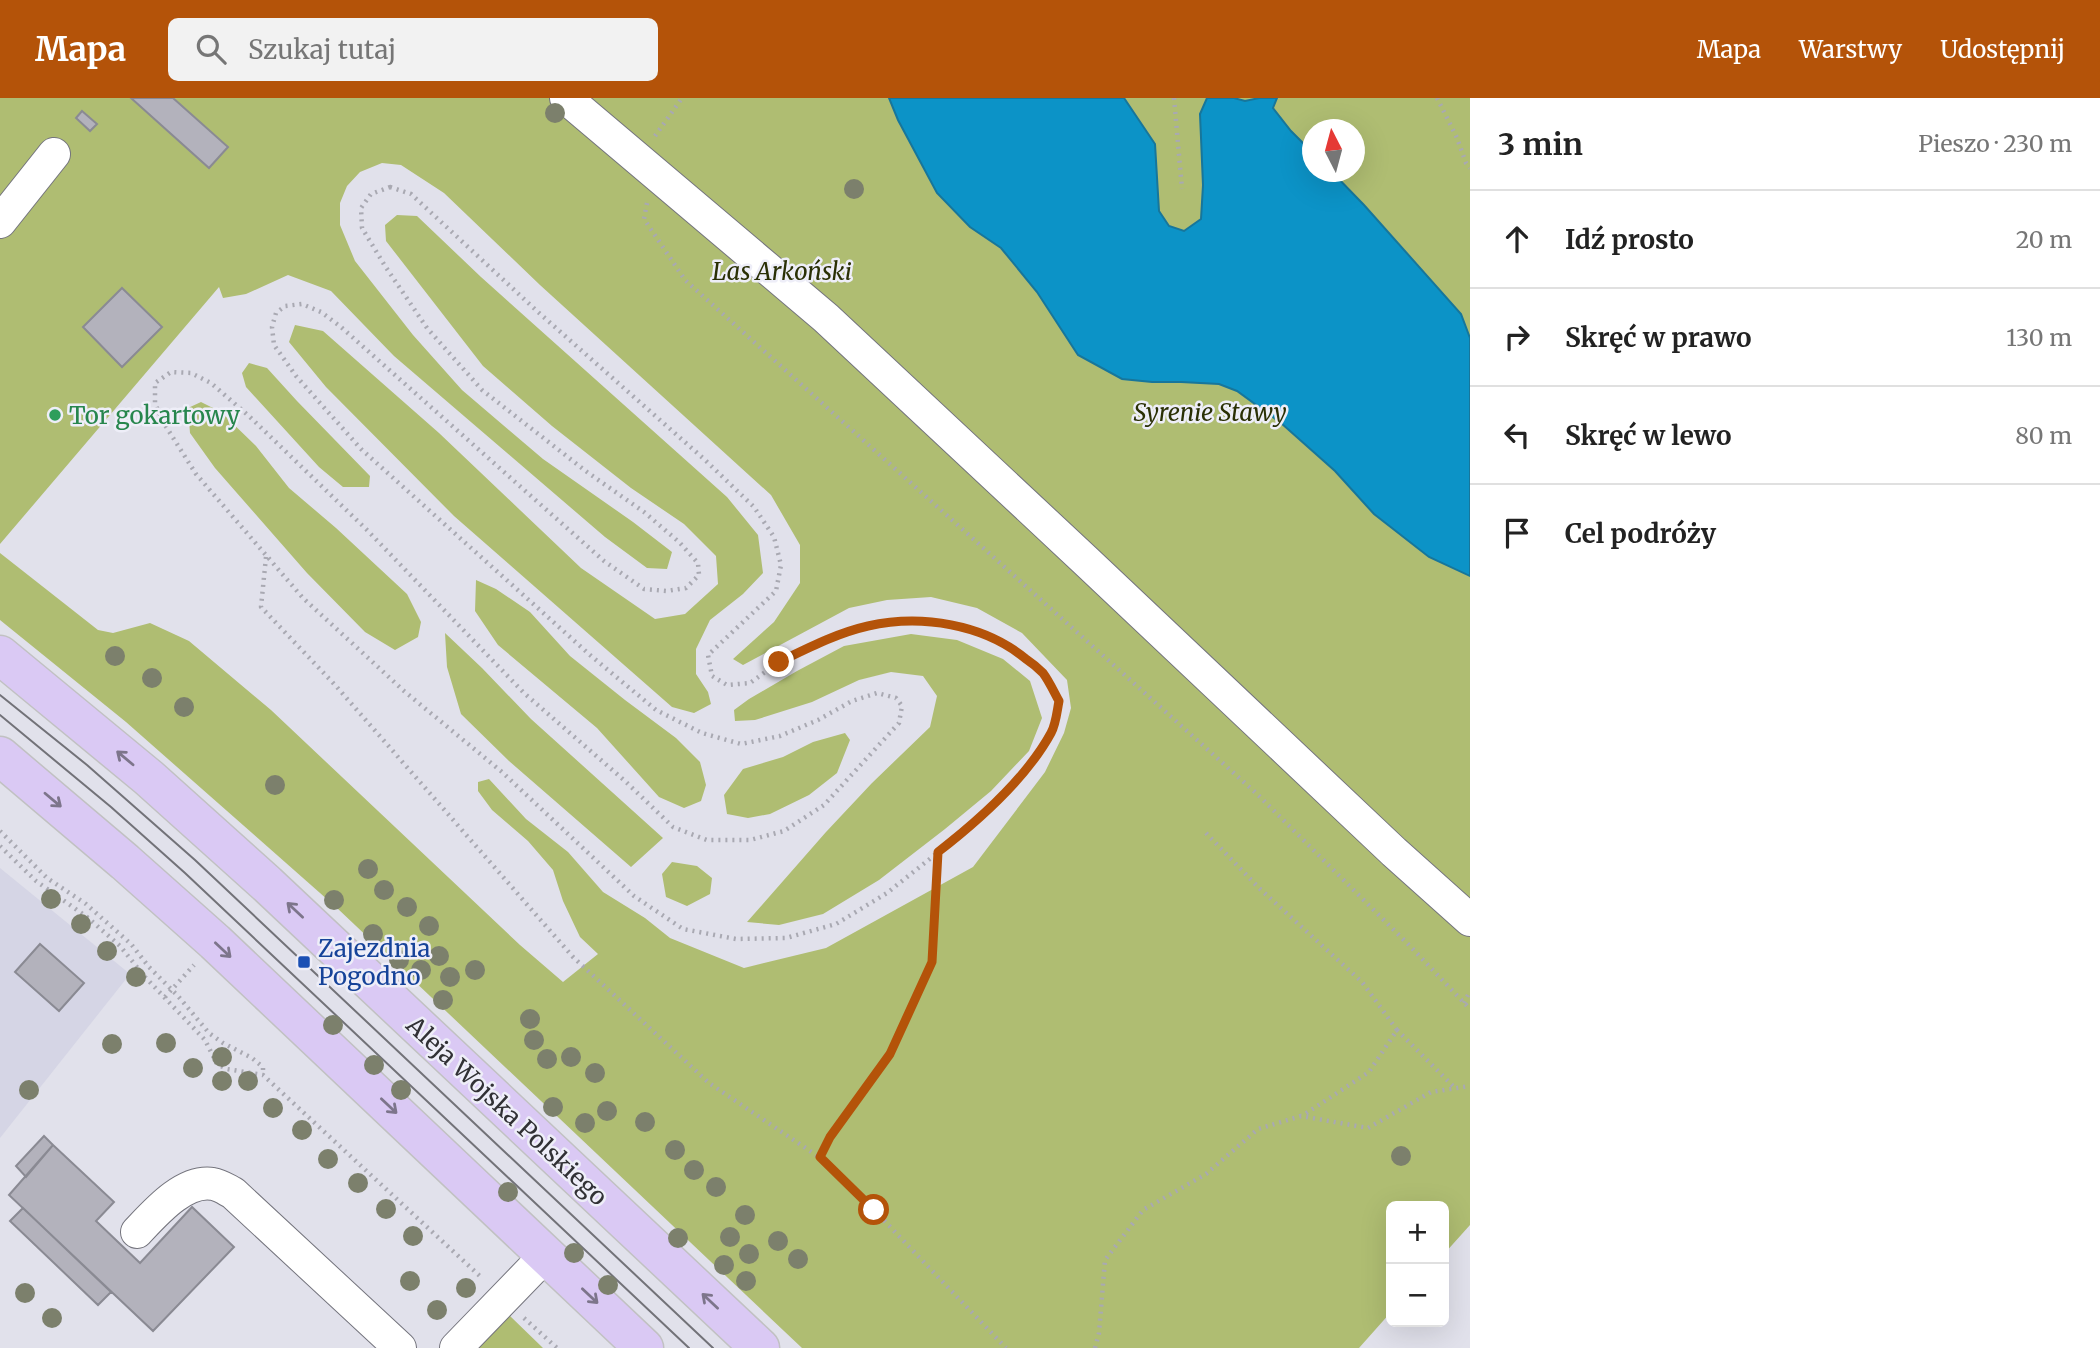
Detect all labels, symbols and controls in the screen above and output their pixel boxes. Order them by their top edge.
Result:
search box [168,18,658,81]
text: Mapa [35,29,126,70]
icon: search [192,30,230,68]
text: Szukaj tutaj [248,33,396,66]
text: Mapa [1697,34,1761,65]
text: Warstwy [1799,34,1902,65]
text: Udostępnij [1940,34,2065,65]
north arrow [1302,119,1365,182]
text: 3 min [1498,125,1583,163]
text: Pieszo · 230 m [1918,129,2072,158]
icon: ahead [1498,220,1536,258]
text: Idź prosto [1565,223,1694,256]
text: 20 m [2016,225,2072,254]
park label: Las Arkoński [712,256,852,287]
icon: right [1498,318,1536,356]
text: Skręć w prawo [1565,321,1752,354]
text: 130 m [2006,323,2072,352]
park label: Syrenie Stawy [1133,397,1287,428]
place label: Tor gokartowy [69,400,240,431]
marker: Tor gokartowy [47,407,63,423]
icon: left [1498,416,1536,454]
text: Skręć w lewo [1565,419,1732,452]
text: 80 m [2015,421,2072,450]
icon: arrive [1498,514,1536,552]
text: Cel podróży [1565,517,1716,550]
route end [763,646,794,677]
one-way arrow [117,751,135,766]
one-way arrow [43,792,61,808]
one-way arrow [287,902,304,919]
place label: Zajezdnia Pogodno [318,933,431,992]
one-way arrow [214,942,231,959]
marker: Zajezdnia Pogodno [296,954,312,970]
street label: Aleja Wojska Polskiego [399,1009,614,1212]
one-way arrow [380,1098,397,1115]
route start [858,1194,889,1225]
map controls [1386,1201,1449,1327]
button: + [1386,1201,1449,1264]
button: − [1386,1264,1449,1327]
one-way arrow [581,1288,598,1305]
one-way arrow [702,1293,719,1310]

